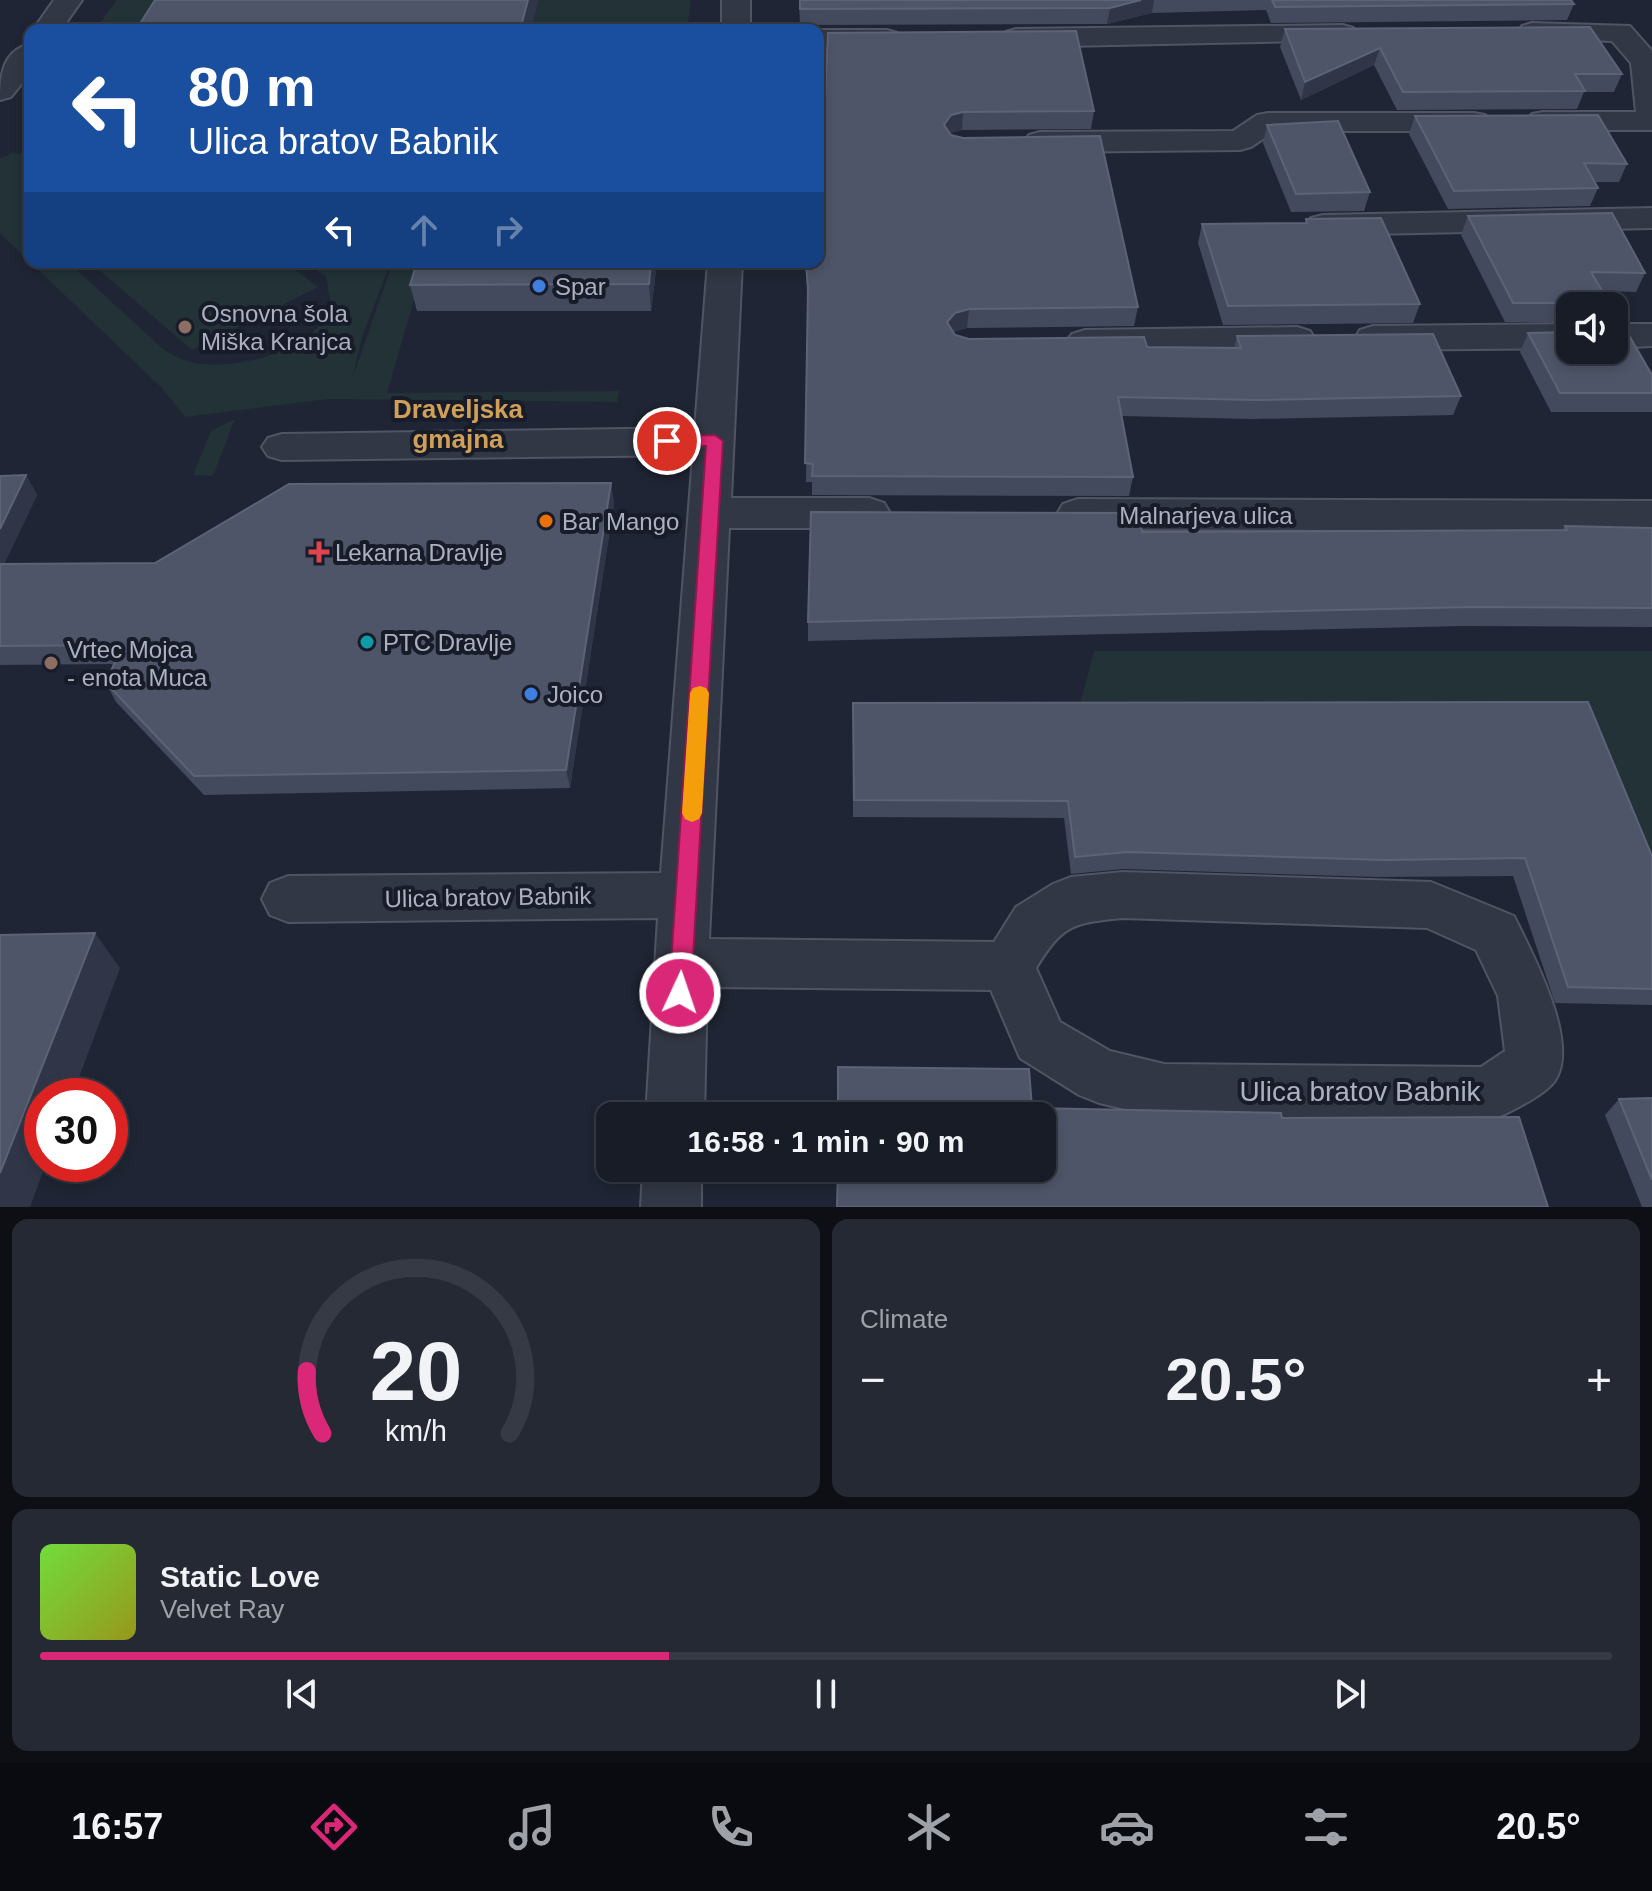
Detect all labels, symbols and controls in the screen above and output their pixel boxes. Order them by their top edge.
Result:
text: 80 m [188,55,316,118]
icon: left [56,56,160,160]
text: Ulica bratov Babnik [188,121,498,162]
icon: left [318,208,362,252]
icon: ahead [402,208,446,252]
icon: right [486,208,530,252]
place label: Spar [555,273,606,300]
marker: Spar [530,277,548,295]
map controls [1556,292,1628,364]
button: sound [1556,292,1628,364]
place label: Osnovna šola Miška Kranjca [201,300,352,355]
marker: Osnovna šola Miška Kranjca [176,318,194,336]
district label: Draveljska gmajna [393,394,524,454]
pin [633,407,701,475]
icon: arrive [645,419,689,463]
street label: Malnarjeva ulica [1119,502,1293,529]
place label: Bar Mango [562,508,679,535]
marker: Bar Mango [537,512,555,530]
place label: Lekarna Dravlje [335,539,503,566]
marker: Lekarna Dravlje [310,543,328,561]
place label: PTC Dravlje [383,629,512,656]
marker: PTC Dravlje [358,633,376,651]
place label: Vrtec Mojca - enota Muca [67,636,208,691]
marker: Vrtec Mojca - enota Muca [42,654,60,672]
place label: Joico [547,681,603,708]
marker: Joico [522,685,540,703]
street label: Ulica bratov Babnik [384,882,593,912]
position arrow [638,951,722,1035]
street label: Ulica bratov Babnik [1239,1076,1482,1107]
speed limit sign: 30 [24,1078,128,1182]
text: 16:58 · 1 min · 90 m [688,1125,964,1158]
text: Climate [860,1304,948,1334]
text: 20 [370,1325,462,1418]
text: 20.5° [1166,1346,1306,1413]
text: − [860,1355,886,1404]
text: + [1586,1355,1612,1404]
text: km/h [385,1415,447,1447]
text: Static Love [160,1560,320,1593]
text: Velvet Ray [160,1594,284,1624]
icon: previous [280,1672,324,1716]
icon: pause [804,1672,848,1716]
icon: next [1328,1672,1372,1716]
icon: directions [306,1799,362,1855]
icon: music [504,1799,560,1855]
icon: phone [703,1799,759,1855]
icon: climate [901,1799,957,1855]
icon: car [1099,1799,1155,1855]
icon: filters [1298,1799,1354,1855]
text: 16:57 [71,1806,163,1847]
text: 20.5° [1496,1806,1581,1847]

